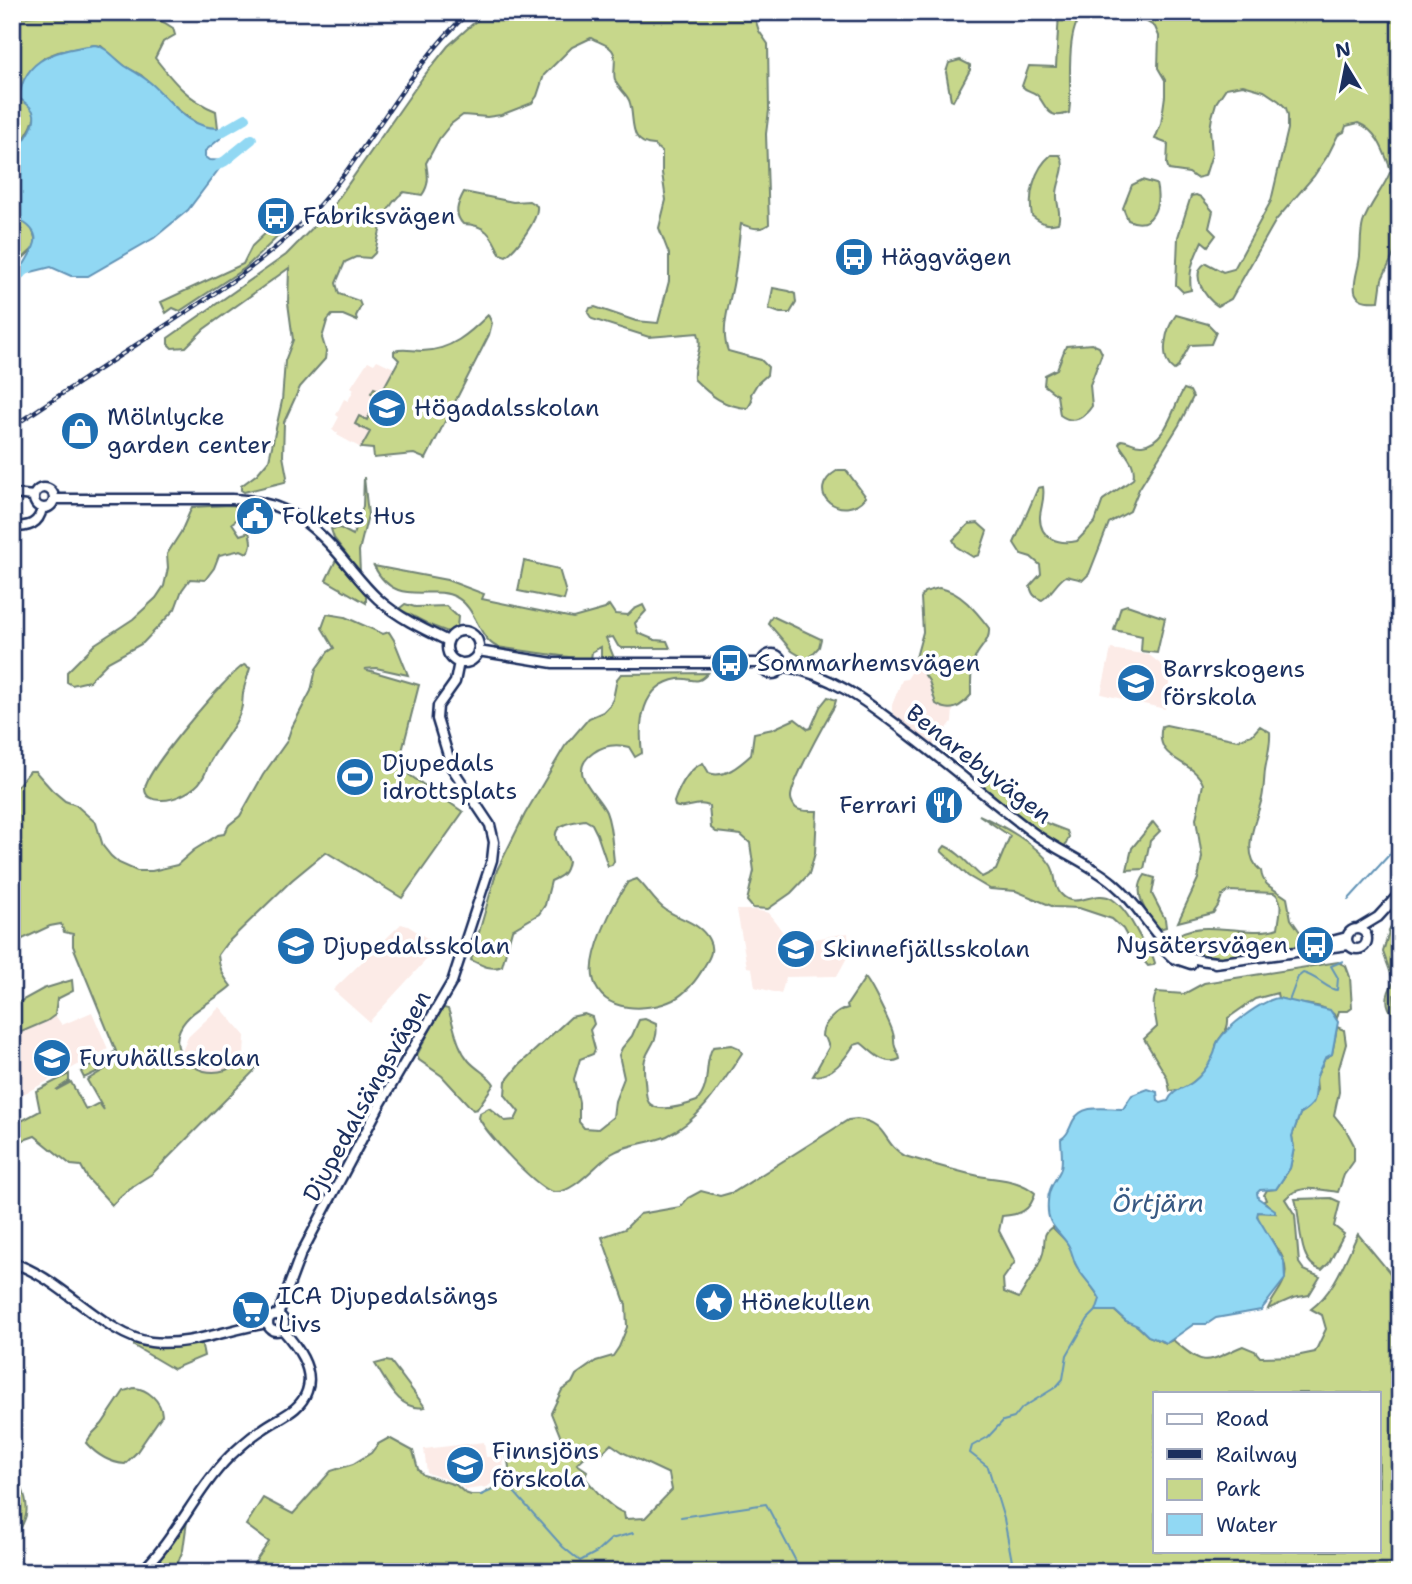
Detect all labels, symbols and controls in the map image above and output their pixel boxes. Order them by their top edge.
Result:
north arrow [1310,32,1380,102]
text: N [1334,36,1353,63]
bus stop icon: Fabriksvägen [255,195,297,237]
place label: Fabriksvägen [303,200,455,232]
bus stop icon: Häggvägen [833,236,875,278]
place label: Häggvägen [881,241,1011,273]
school or university icon: Högadalsskolan [366,387,408,429]
place label: Högadalsskolan [414,392,600,424]
place label: Mölnlycke garden center [107,401,272,461]
shop icon: Mölnlycke garden center [59,410,101,452]
public building icon: Folkets Hus [234,495,276,537]
place label: Folkets Hus [282,500,416,532]
bus stop icon: Sommarhemsvägen [709,642,751,684]
place label: Sommarhemsvägen [757,647,980,679]
place label: Barrskogens förskola [1163,653,1305,713]
school or university icon: Barrskogens förskola [1115,662,1157,704]
street label: Benarebyvägen [899,697,1059,831]
place label: Djupedals idrottsplats [382,747,517,807]
sports icon: Djupedals idrottsplats [334,756,376,798]
restaurant icon: Ferrari [923,784,965,826]
place label: Ferrari [839,789,917,821]
bus stop icon: Nysätersvägen [1294,924,1336,966]
school or university icon: Djupedalsskolan [275,925,317,967]
school or university icon: Skinnefjällsskolan [775,928,817,970]
place label: Nysätersvägen [1116,929,1288,961]
place label: Djupedalsskolan [323,930,510,962]
place label: Skinnefjällsskolan [823,933,1030,965]
street label: Djupedalsängsvägen [296,985,438,1207]
school or university icon: Furuhällsskolan [31,1037,73,1079]
place label: Furuhällsskolan [79,1042,260,1074]
water label: Örtjärn [1112,1185,1204,1220]
place label: ICA Djupedalsängs Livs [278,1280,498,1340]
place icon: Hönekullen [693,1281,735,1323]
place label: Hönekullen [741,1286,870,1318]
supermarket icon: ICA Djupedalsängs Livs [230,1289,272,1331]
legend [1153,1392,1380,1552]
text: Road [1216,1405,1269,1433]
place label: Finnsjöns förskola [492,1435,599,1495]
text: Railway [1216,1441,1298,1469]
school or university icon: Finnsjöns förskola [444,1444,486,1486]
text: Park [1216,1475,1261,1503]
text: Water [1216,1511,1278,1539]

